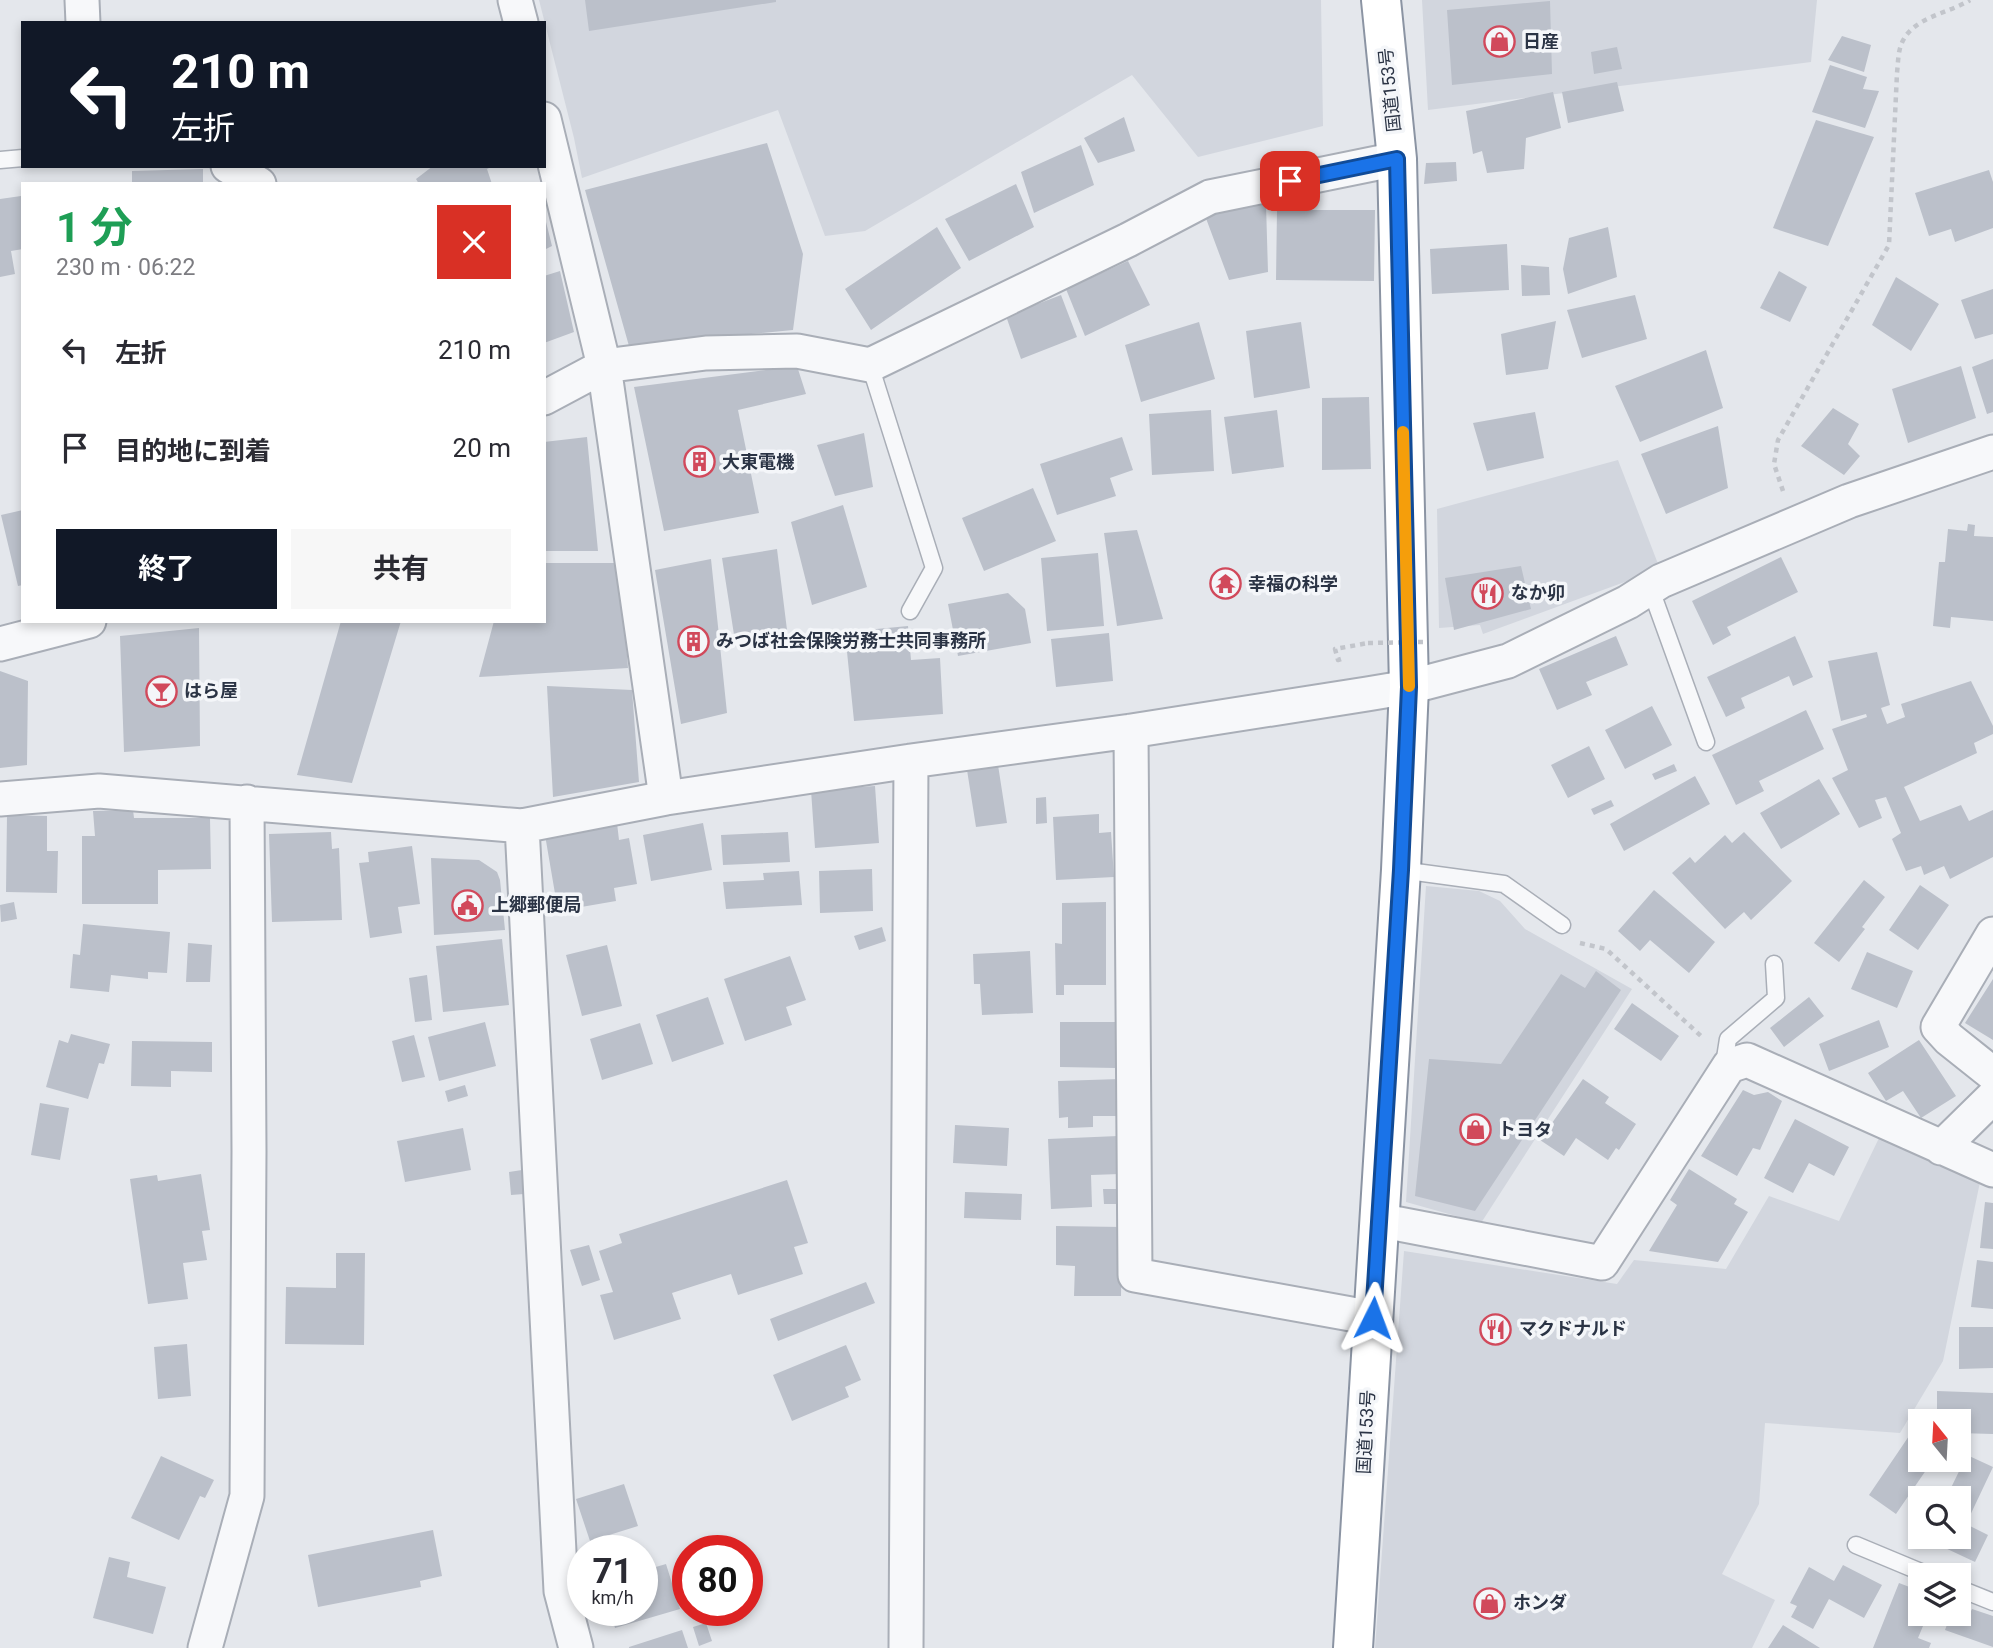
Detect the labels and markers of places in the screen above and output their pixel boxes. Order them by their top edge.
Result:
shop icon: 日産 [1483,25,1517,59]
place label: 日産 [1523,31,1559,52]
pin [1260,151,1320,211]
building icon: 大東電機 [682,445,716,479]
place label: 大東電機 [722,451,795,472]
temple icon: 幸福の科学 [1208,567,1242,601]
place label: 幸福の科学 [1248,573,1338,594]
restaurant icon: なか卯 [1471,576,1505,610]
place label: なか卯 [1511,582,1565,603]
building icon: みつば社会保険労務士共同事務所 [676,624,710,658]
place label: みつば社会保険労務士共同事務所 [716,630,986,651]
bar icon: はら屋 [144,674,178,708]
place label: はら屋 [184,680,238,701]
public building icon: 上郷郵便局 [451,888,485,922]
place label: 上郷郵便局 [491,894,581,915]
shop icon: トヨタ [1458,1113,1492,1147]
place label: トヨタ [1498,1119,1552,1140]
restaurant icon: マクドナルド [1479,1312,1513,1346]
place label: マクドナルド [1519,1318,1627,1339]
shop icon: ホンダ [1473,1586,1507,1620]
place label: ホンダ [1513,1592,1567,1613]

